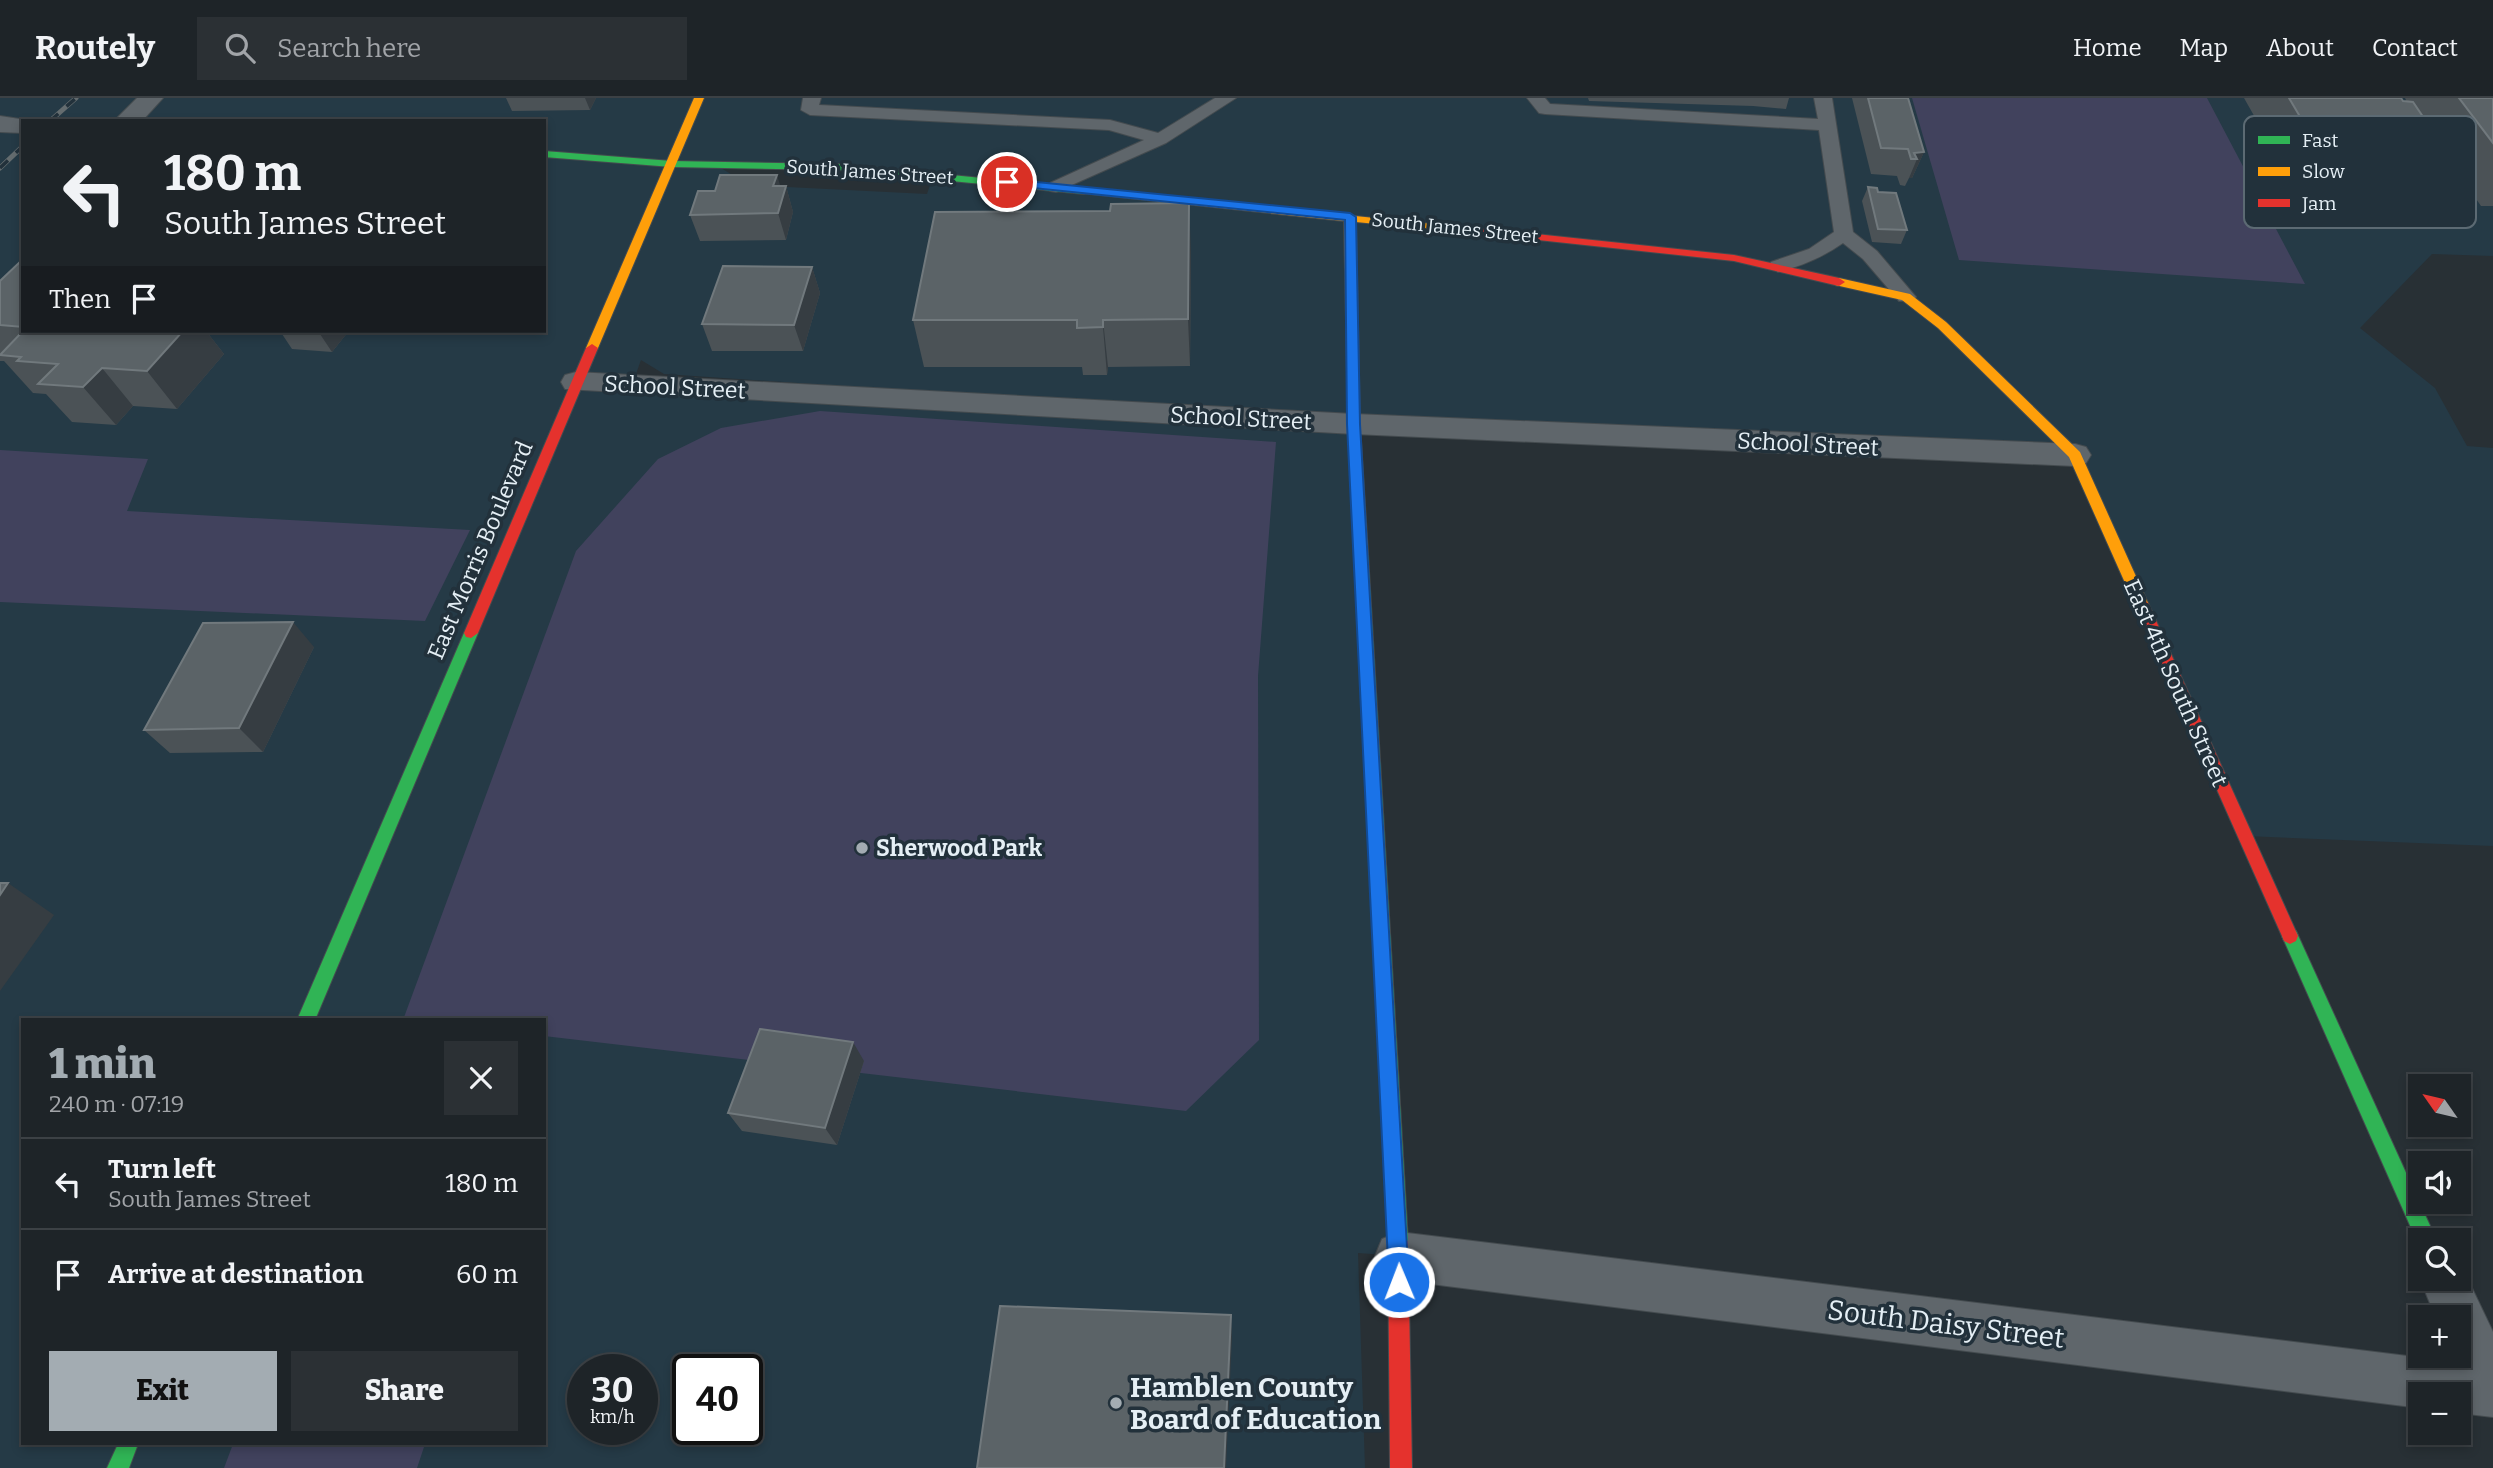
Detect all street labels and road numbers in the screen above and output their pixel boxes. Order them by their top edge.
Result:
street label: South James Street [786,155,954,189]
street label: South James Street [1371,208,1540,248]
street label: School Street [603,369,747,405]
street label: School Street [1169,400,1313,436]
street label: School Street [1736,426,1880,462]
street label: East Morris Boulevard [421,436,539,663]
street label: East 4th South Street [2118,575,2234,791]
street label: South Daisy Street [1826,1293,2066,1355]

